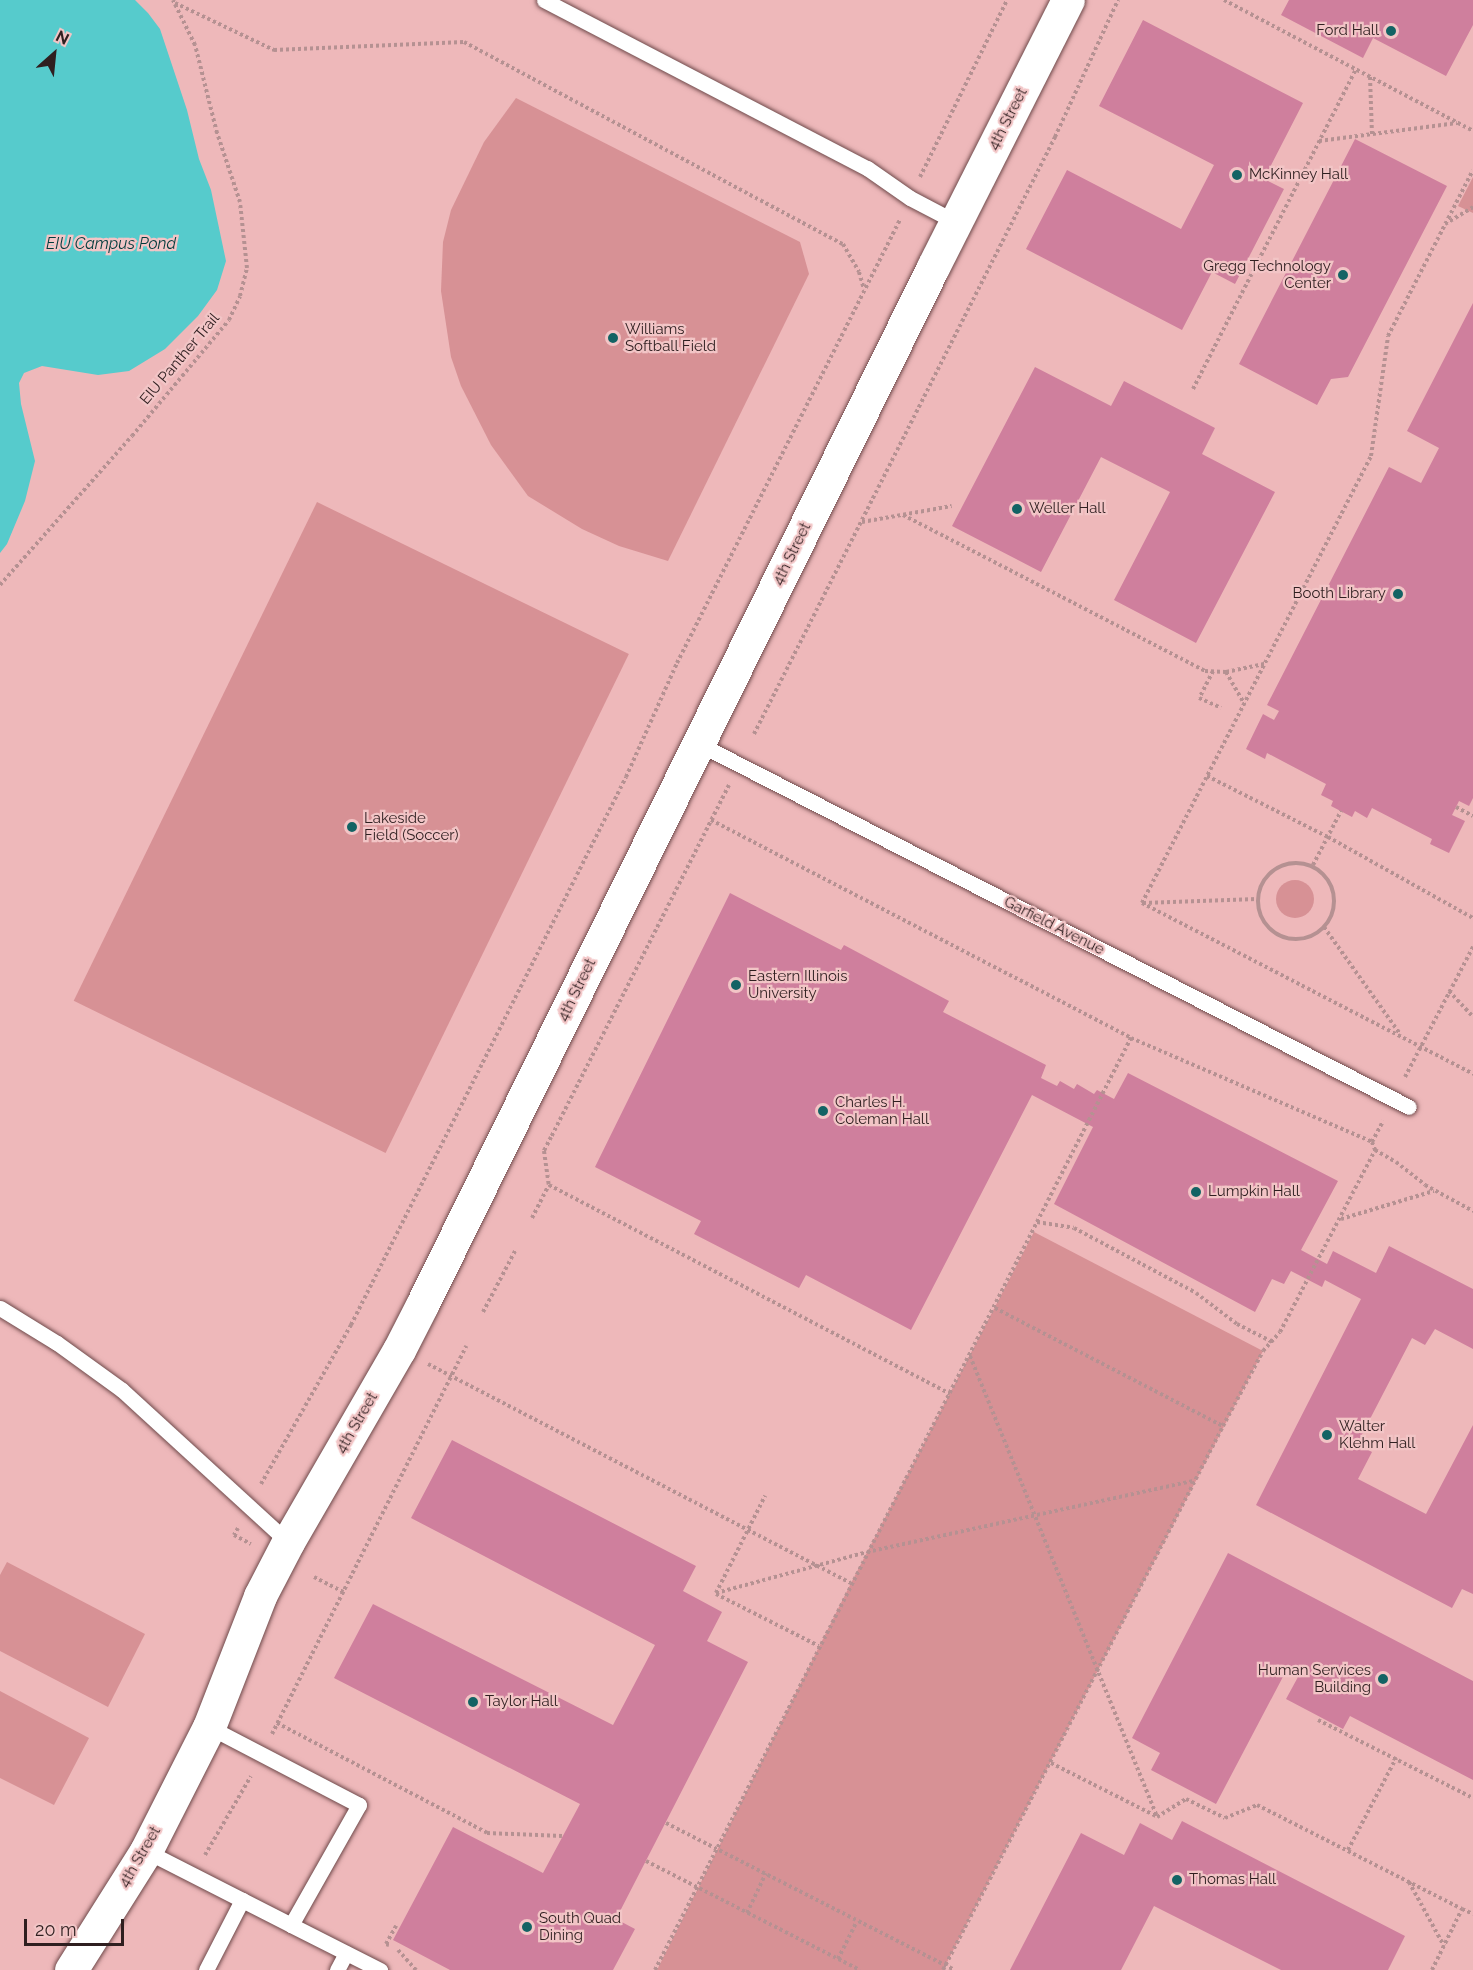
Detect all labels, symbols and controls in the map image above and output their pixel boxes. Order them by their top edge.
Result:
place label: Ford Hall [1316,22,1379,40]
north arrow [24,24,84,84]
marker: Ford Hall [1384,24,1398,38]
text: N [53,26,72,49]
street label: 4th Street [985,85,1031,153]
place label: McKinney Hall [1249,166,1349,184]
marker: McKinney Hall [1230,168,1244,182]
water label: EIU Campus Pond [46,234,176,254]
place label: Gregg Technology Center [1203,257,1331,292]
marker: Gregg Technology Center [1336,268,1350,282]
street label: EIU Panther Trail [136,309,224,409]
place label: Williams Softball Field [625,320,717,355]
marker: Williams Softball Field [606,331,620,345]
place label: Weller Hall [1029,500,1106,518]
marker: Weller Hall [1010,502,1024,516]
street label: 4th Street [769,520,815,588]
place label: Booth Library [1293,585,1386,603]
marker: Booth Library [1391,587,1405,601]
place label: Lakeside Field (Soccer) [364,809,458,844]
marker: Lakeside Field (Soccer) [345,820,359,834]
street label: Garfield Avenue [1001,893,1107,959]
street label: 4th Street [554,956,600,1024]
place label: Eastern Illinois University [748,967,847,1002]
marker: Eastern Illinois University [729,978,743,992]
place label: Charles H. Coleman Hall [835,1093,929,1128]
marker: Charles H. Coleman Hall [816,1104,830,1118]
place label: Lumpkin Hall [1208,1183,1300,1201]
marker: Lumpkin Hall [1189,1185,1203,1199]
street label: 4th Street [332,1389,382,1457]
place label: Walter Klehm Hall [1339,1417,1415,1452]
marker: Walter Klehm Hall [1320,1428,1334,1442]
place label: Human Services Building [1258,1661,1371,1696]
marker: Human Services Building [1376,1672,1390,1686]
place label: Taylor Hall [485,1693,558,1711]
marker: Taylor Hall [466,1695,480,1709]
street label: 4th Street [115,1823,165,1891]
place label: Thomas Hall [1189,1871,1276,1889]
marker: Thomas Hall [1170,1873,1184,1887]
scale bar [27,1907,128,1945]
place label: South Quad Dining [539,1909,621,1944]
text: 20 m [35,1919,77,1940]
marker: South Quad Dining [520,1920,534,1934]

